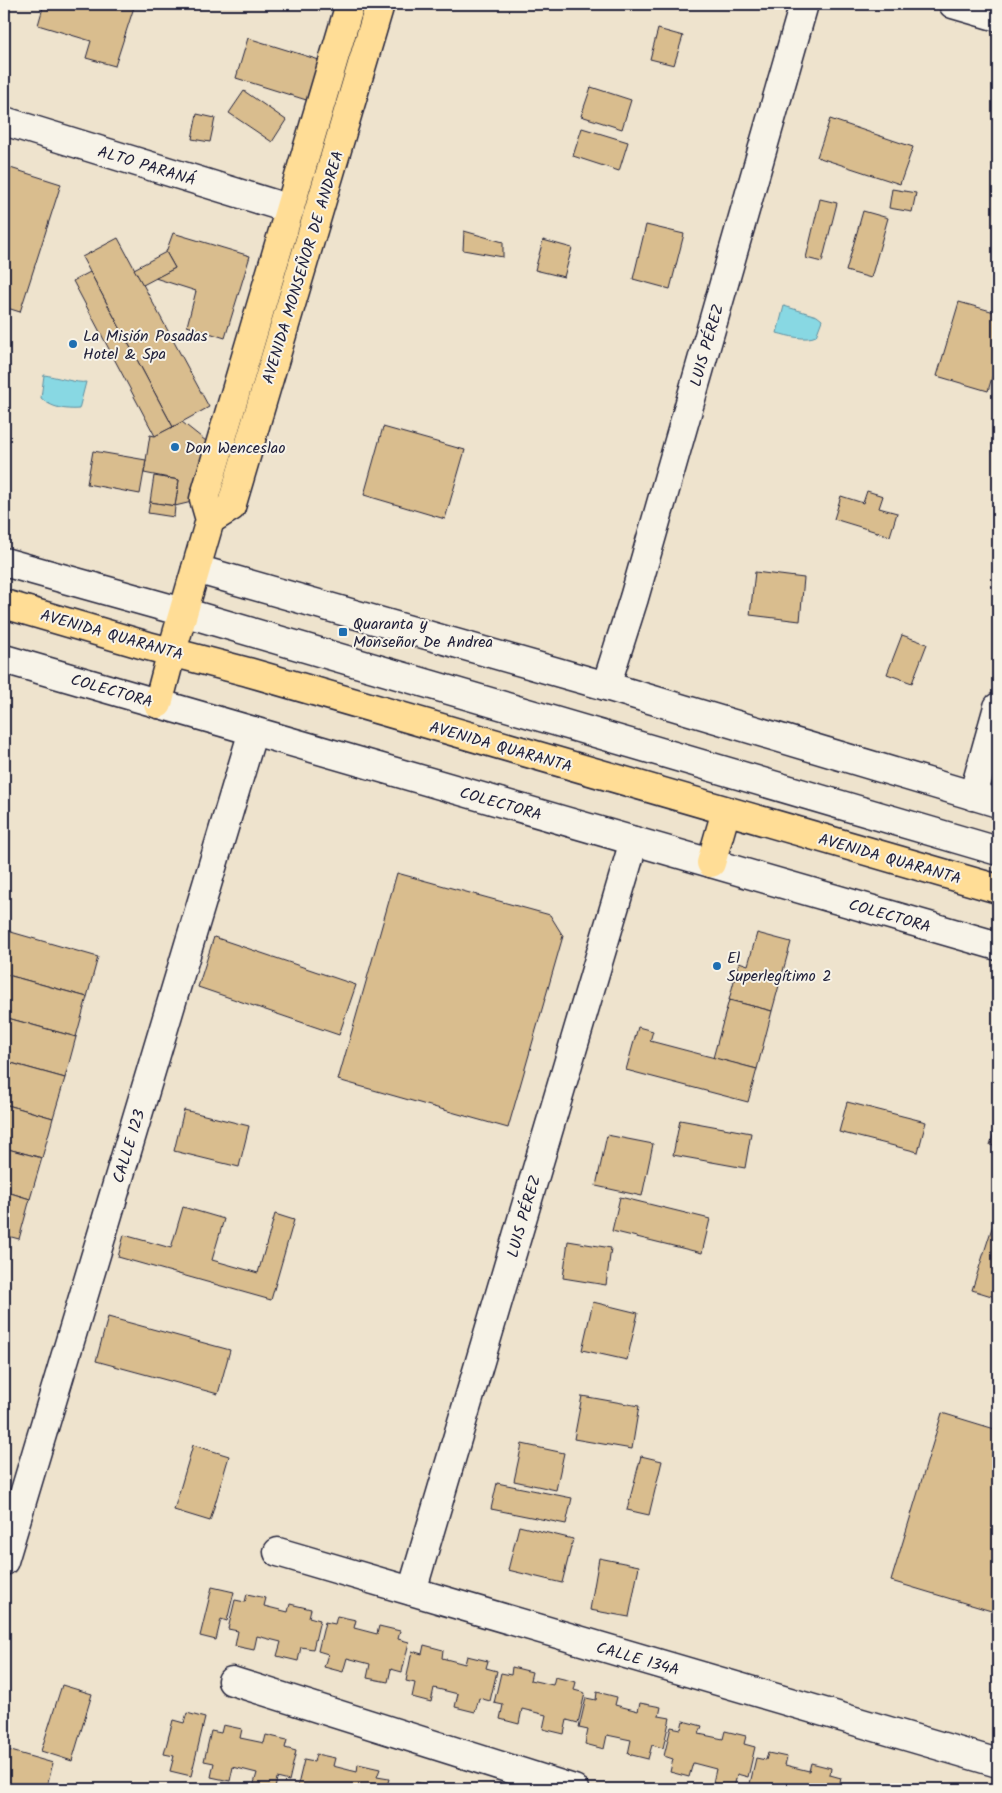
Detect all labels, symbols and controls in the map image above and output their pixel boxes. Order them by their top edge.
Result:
street label: ALTO PARANÁ [94,140,199,193]
street label: AVENIDA MONSEÑOR DE ANDREA [256,147,351,387]
street label: LUIS PÉREZ [684,301,731,390]
place label: La Misión Posadas Hotel & Spa [83,324,208,367]
marker: La Misión Posadas Hotel & Spa [67,338,79,350]
place label: Don Wenceslao [185,436,286,461]
marker: Don Wenceslao [169,441,181,453]
street label: AVENIDA QUARANTA [37,603,186,668]
place label: Quaranta y Monseñor De Andrea [353,612,493,655]
marker: Quaranta y Monseñor De Andrea [337,626,349,638]
street label: COLECTORA [68,668,156,715]
street label: AVENIDA QUARANTA [426,715,575,780]
street label: COLECTORA [457,781,545,828]
street label: AVENIDA QUARANTA [815,827,964,892]
street label: COLECTORA [846,893,934,940]
place label: El Superlegítimo 2 [727,946,832,989]
marker: El Superlegítimo 2 [711,960,723,972]
street label: CALLE 123 [106,1106,153,1186]
street label: LUIS PÉREZ [501,1172,548,1261]
street label: CALLE 134A [593,1636,682,1683]

